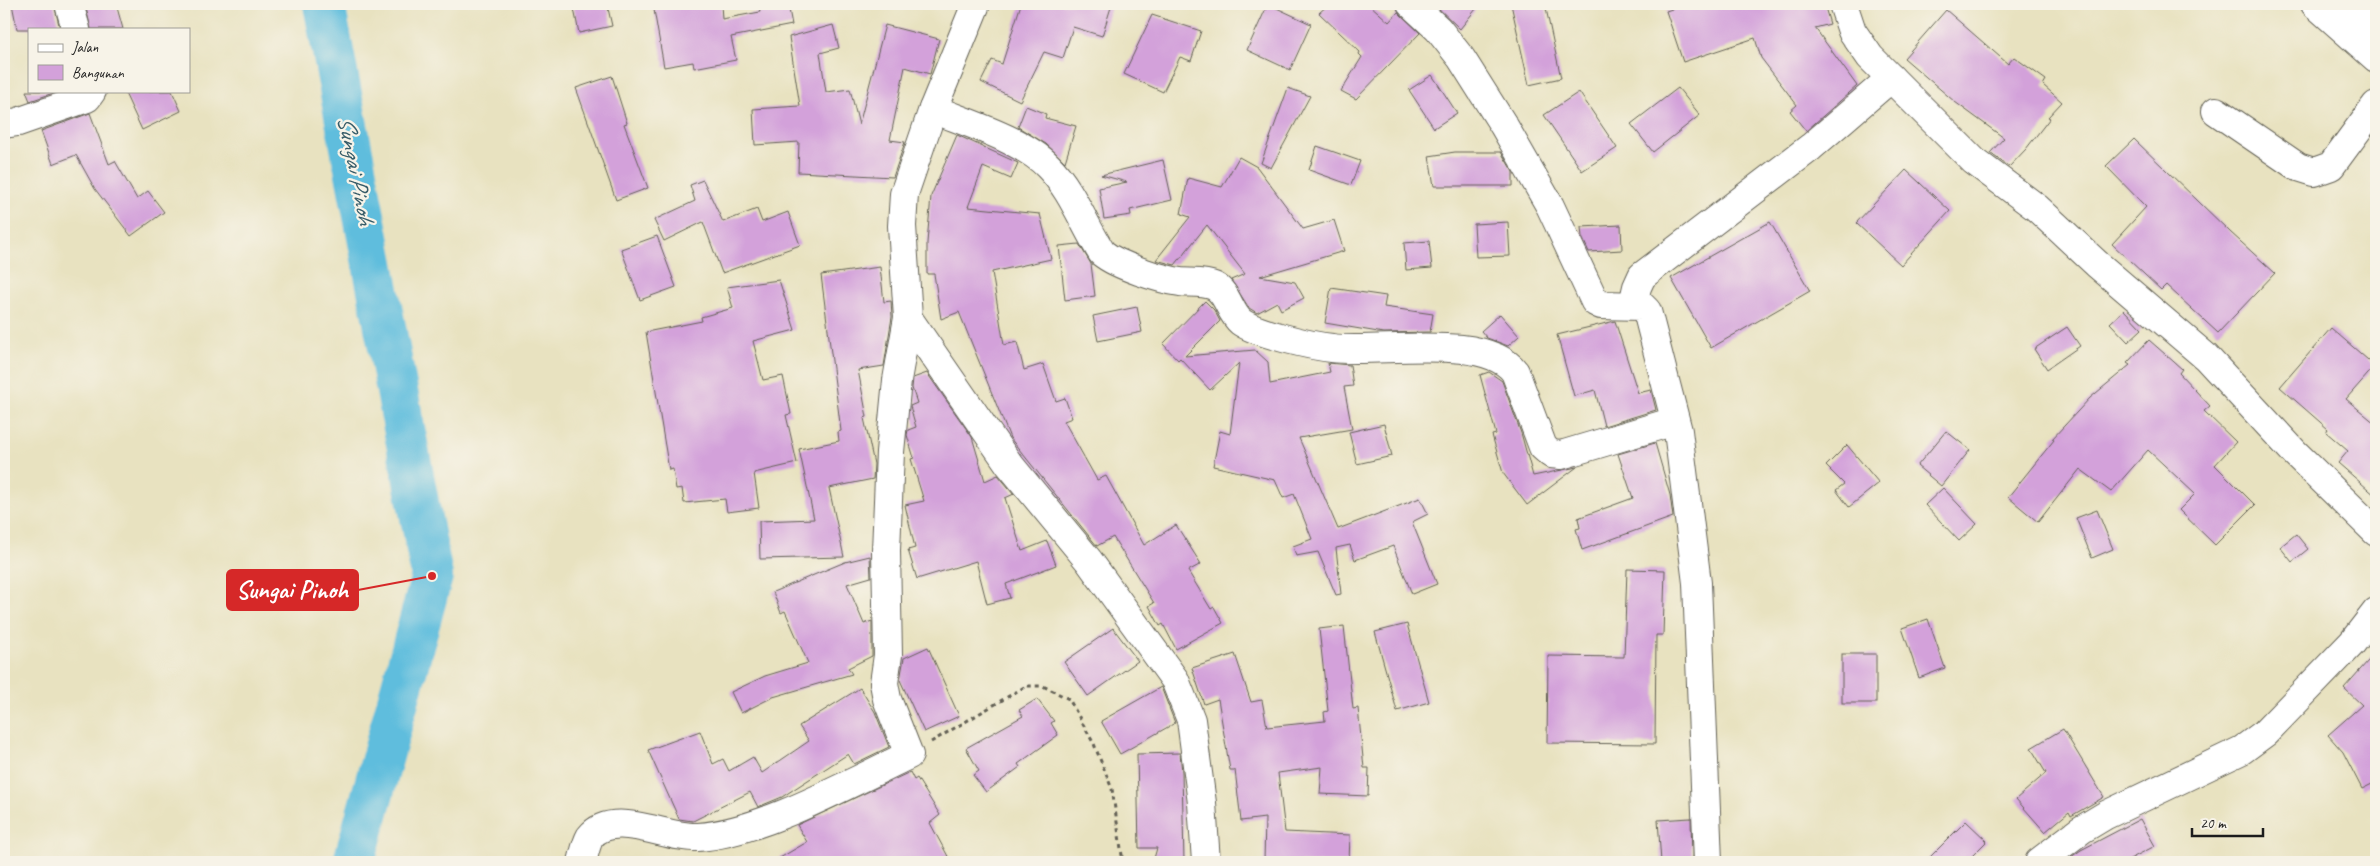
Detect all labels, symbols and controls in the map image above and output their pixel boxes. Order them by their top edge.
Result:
legend [28,28,190,92]
text: Jalan [71,38,99,57]
text: Bangunan [72,64,125,83]
water label: Sungai Pinoh [330,113,383,229]
callout: Sungai Pinoh [227,570,358,610]
text: Sungai Pinoh [236,574,349,606]
scale bar [2192,806,2264,838]
text: 20 m [2200,814,2227,833]

